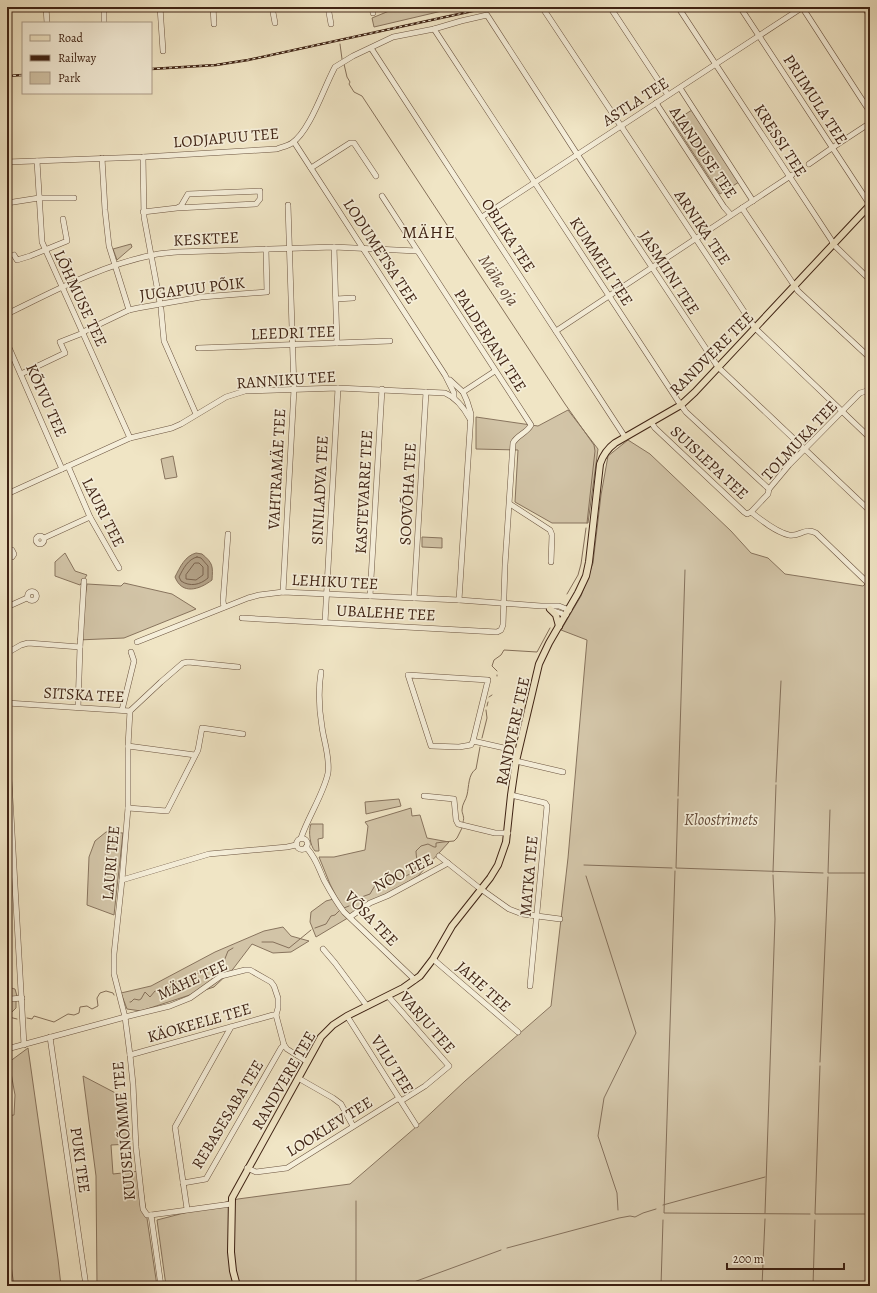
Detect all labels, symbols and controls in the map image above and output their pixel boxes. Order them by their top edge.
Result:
legend [22,22,152,94]
text: Road [58,30,84,46]
text: Railway [58,50,97,66]
street label: PRIIMULA TEE [778,50,853,149]
text: Park [58,70,81,86]
street label: ASTLA TEE [597,72,673,132]
street label: KRESSI TEE [748,100,812,181]
street label: AIANDUSE TEE [664,101,742,203]
street label: LODJAPUU TEE [172,122,280,154]
street label: ARNIKA TEE [668,185,735,270]
street label: OBLIKA TEE [476,194,540,277]
street label: LODUMETSA TEE [338,195,423,309]
street label: KUMMELI TEE [564,213,638,310]
district label: MÄHE [402,220,456,244]
street label: KESKTEE [173,226,239,252]
street label: JASMIINI TEE [634,226,705,319]
street label: LÕHMUSE TEE [48,246,112,350]
water label: Mähe oja [473,250,524,311]
street label: JUGAPUU PÕIK [138,272,246,306]
street label: PALDERJANI TEE [449,285,532,396]
street label: RANDVERE TEE [665,307,759,401]
street label: LEEDRI TEE [251,321,336,345]
street label: KÕIVU TEE [20,360,72,441]
street label: RANNIKU TEE [236,366,337,394]
street label: TOLMUKA TEE [757,396,843,486]
street label: VAHTRAMÄE TEE [263,408,291,531]
street label: SUISLEPA TEE [665,421,753,505]
street label: KASTEVARRE TEE [350,430,378,555]
street label: SINILADVA TEE [306,435,334,545]
street label: SOOVÕHA TEE [394,442,422,546]
street label: LAURI TEE [76,474,130,551]
street label: LEHIKU TEE [291,569,379,595]
street label: UBALEHE TEE [336,599,436,627]
street label: RANDVERE TEE [491,675,535,788]
street label: SITSKA TEE [43,682,125,708]
park label: Kloostrimets [684,809,759,831]
street label: LAURI TEE [97,825,125,901]
street label: MATKA TEE [515,835,543,917]
street label: NÕO TEE [370,848,437,897]
street label: VÕSA TEE [339,886,403,951]
street label: MÄHE TEE [154,954,231,1006]
street label: JAHE TEE [451,956,515,1017]
street label: VARJU TEE [394,986,460,1058]
street label: KÄOKEELE TEE [145,998,254,1048]
street label: RANDVERE TEE [247,1027,321,1134]
street label: VILU TEE [365,1030,419,1098]
street label: REBASESABA TEE [187,1056,269,1173]
street label: KUUSENÕMME TEE [107,1060,141,1201]
street label: LOOKLEV TEE [282,1092,377,1162]
street label: PUKI TEE [64,1126,96,1195]
scale bar [727,1245,844,1271]
text: 200 m [733,1251,764,1267]

